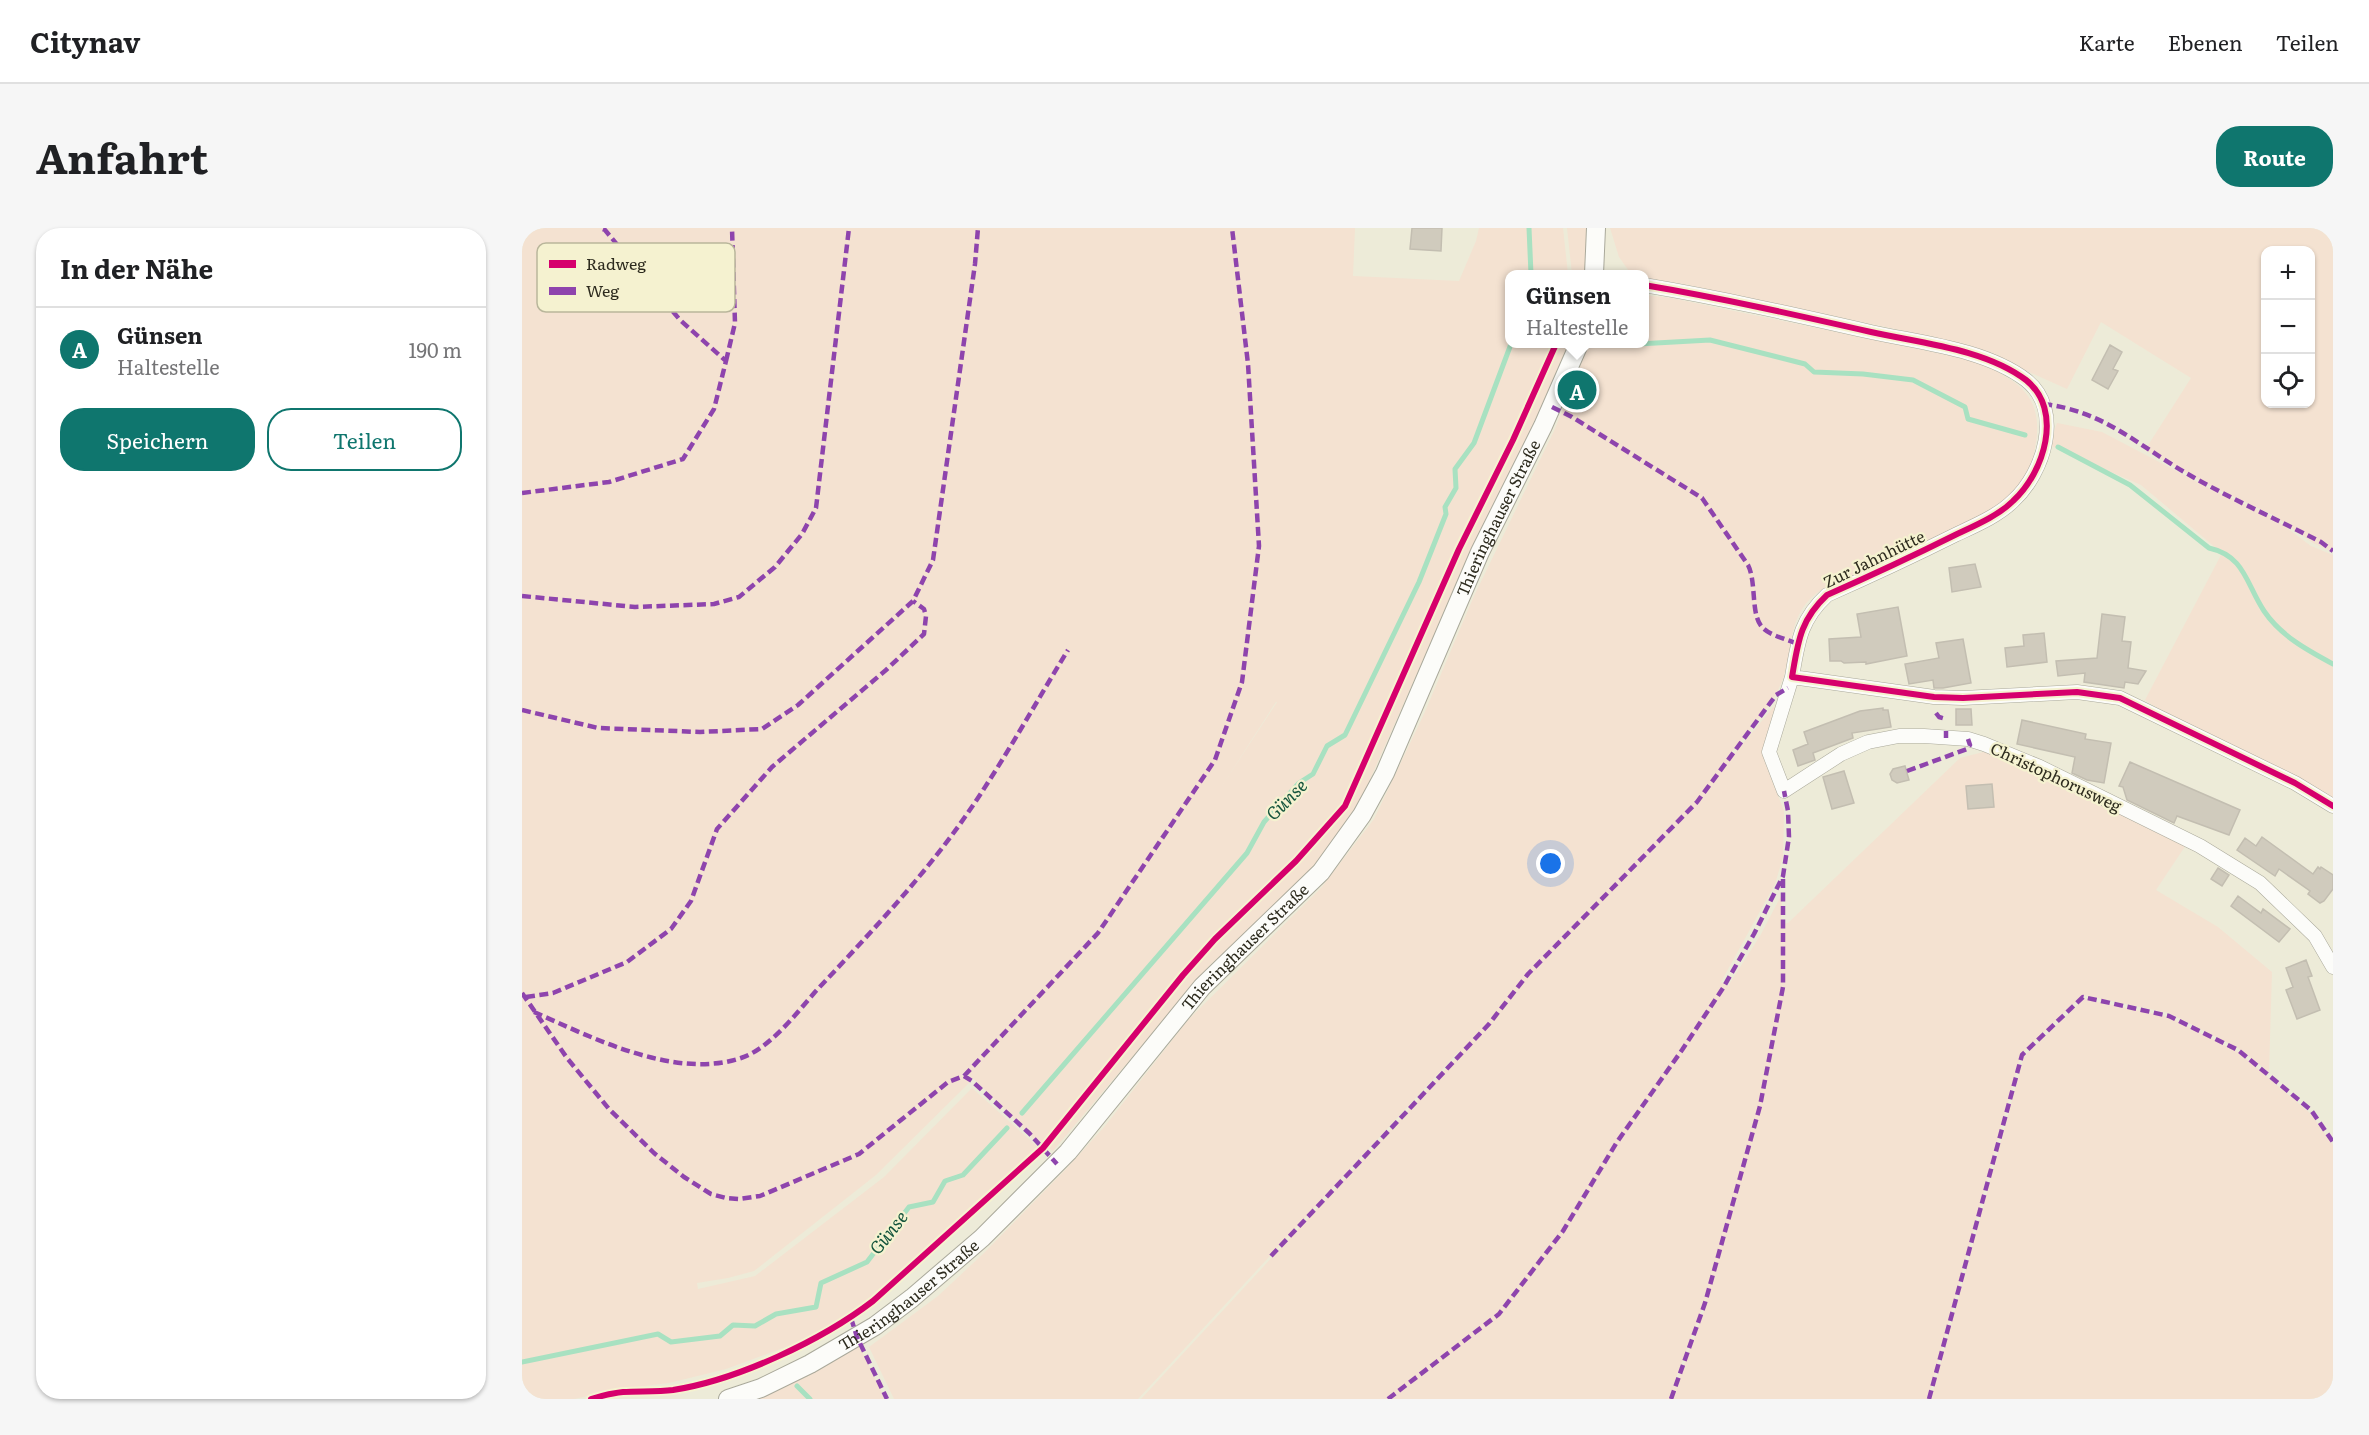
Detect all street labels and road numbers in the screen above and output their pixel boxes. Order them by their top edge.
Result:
street label: Thieringhauser Straße [1449,435,1545,600]
street label: Zur Jahnhütte [1819,523,1928,593]
street label: Christophorusweg [1987,735,2126,817]
street label: Thieringhauser Straße [1175,877,1313,1015]
street label: Thieringhauser Straße [834,1233,984,1356]

